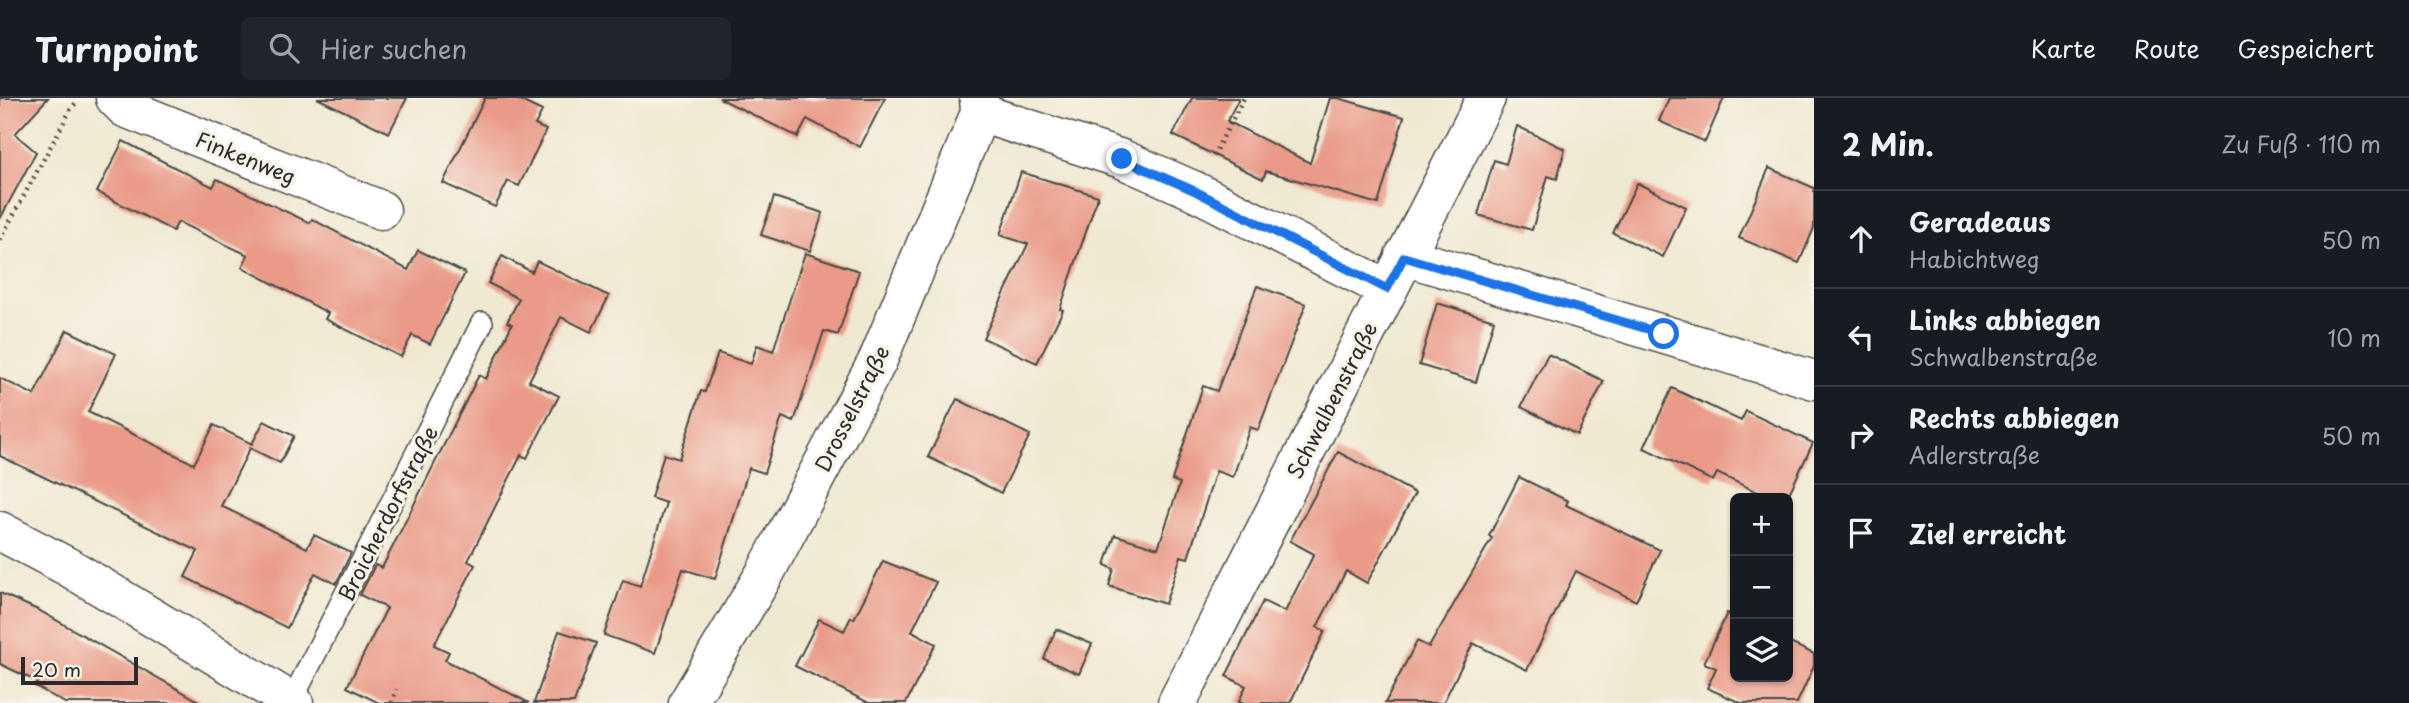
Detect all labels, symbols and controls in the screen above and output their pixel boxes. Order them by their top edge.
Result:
search box [241,17,731,80]
text: Turnpoint [35,23,199,73]
icon: search [265,29,303,67]
text: Hier suchen [321,29,467,68]
text: Karte [2031,30,2096,66]
text: Route [2134,30,2200,66]
text: Gespeichert [2238,30,2374,66]
text: 2 Min. [1842,121,1934,166]
street label: Finkenweg [191,122,301,192]
text: Zu Fuß · 110 m [2221,126,2381,161]
route end [1106,143,1137,174]
text: Geradeaus [1909,202,2051,241]
icon: ahead [1842,220,1880,258]
text: 50 m [2321,222,2381,257]
text: Habichtweg [1909,241,2040,276]
text: Links abbiegen [1909,300,2101,339]
street label: Schwalbenstraße [1278,316,1384,484]
route start [1648,318,1679,349]
icon: left [1842,318,1880,356]
text: 10 m [2327,320,2381,355]
street label: Drosselstraße [805,339,897,477]
text: Schwalbenstraße [1909,339,2098,374]
text: Rechts abbiegen [1909,398,2120,437]
icon: right [1842,416,1880,454]
text: 50 m [2321,418,2381,453]
street label: Broicherdorfstraße [329,420,445,606]
text: Adlerstraße [1909,437,2040,472]
map controls [1730,493,1793,682]
button: + [1730,493,1793,556]
icon: arrive [1842,514,1880,552]
text: Ziel erreicht [1909,514,2067,553]
button: − [1730,556,1793,619]
button: layers [1730,619,1793,682]
scale bar [21,654,138,686]
text: 20 m [32,655,81,683]

